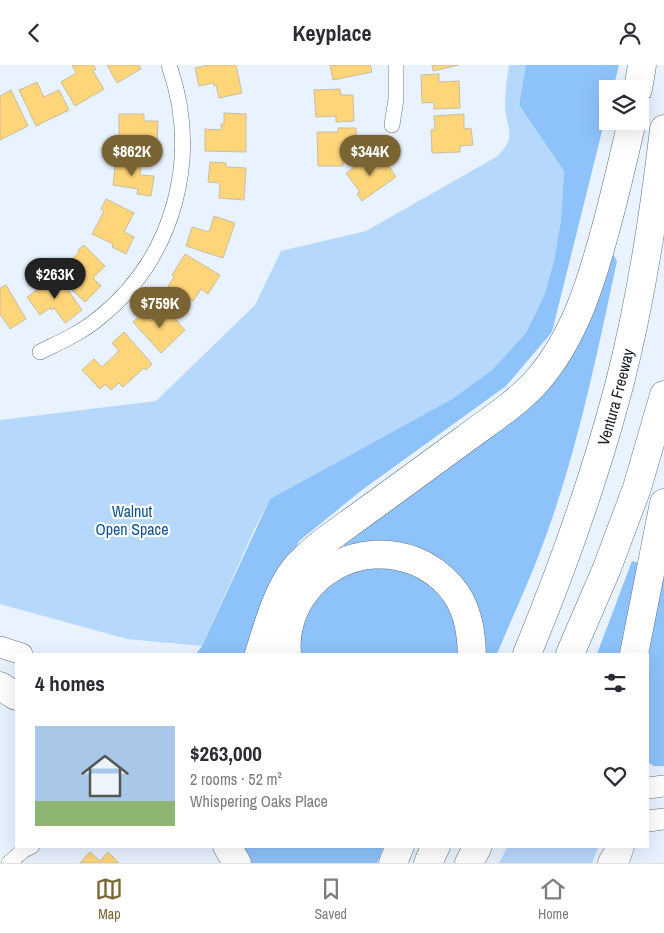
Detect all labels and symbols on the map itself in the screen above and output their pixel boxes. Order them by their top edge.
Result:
pin: $862K [97,135,167,177]
pin: $344K [335,135,405,177]
pin: $263K [20,257,90,300]
pin: $759K [125,287,195,329]
street label: Ventura Freeway [592,346,639,448]
park label: Walnut Open Space [96,500,168,540]

